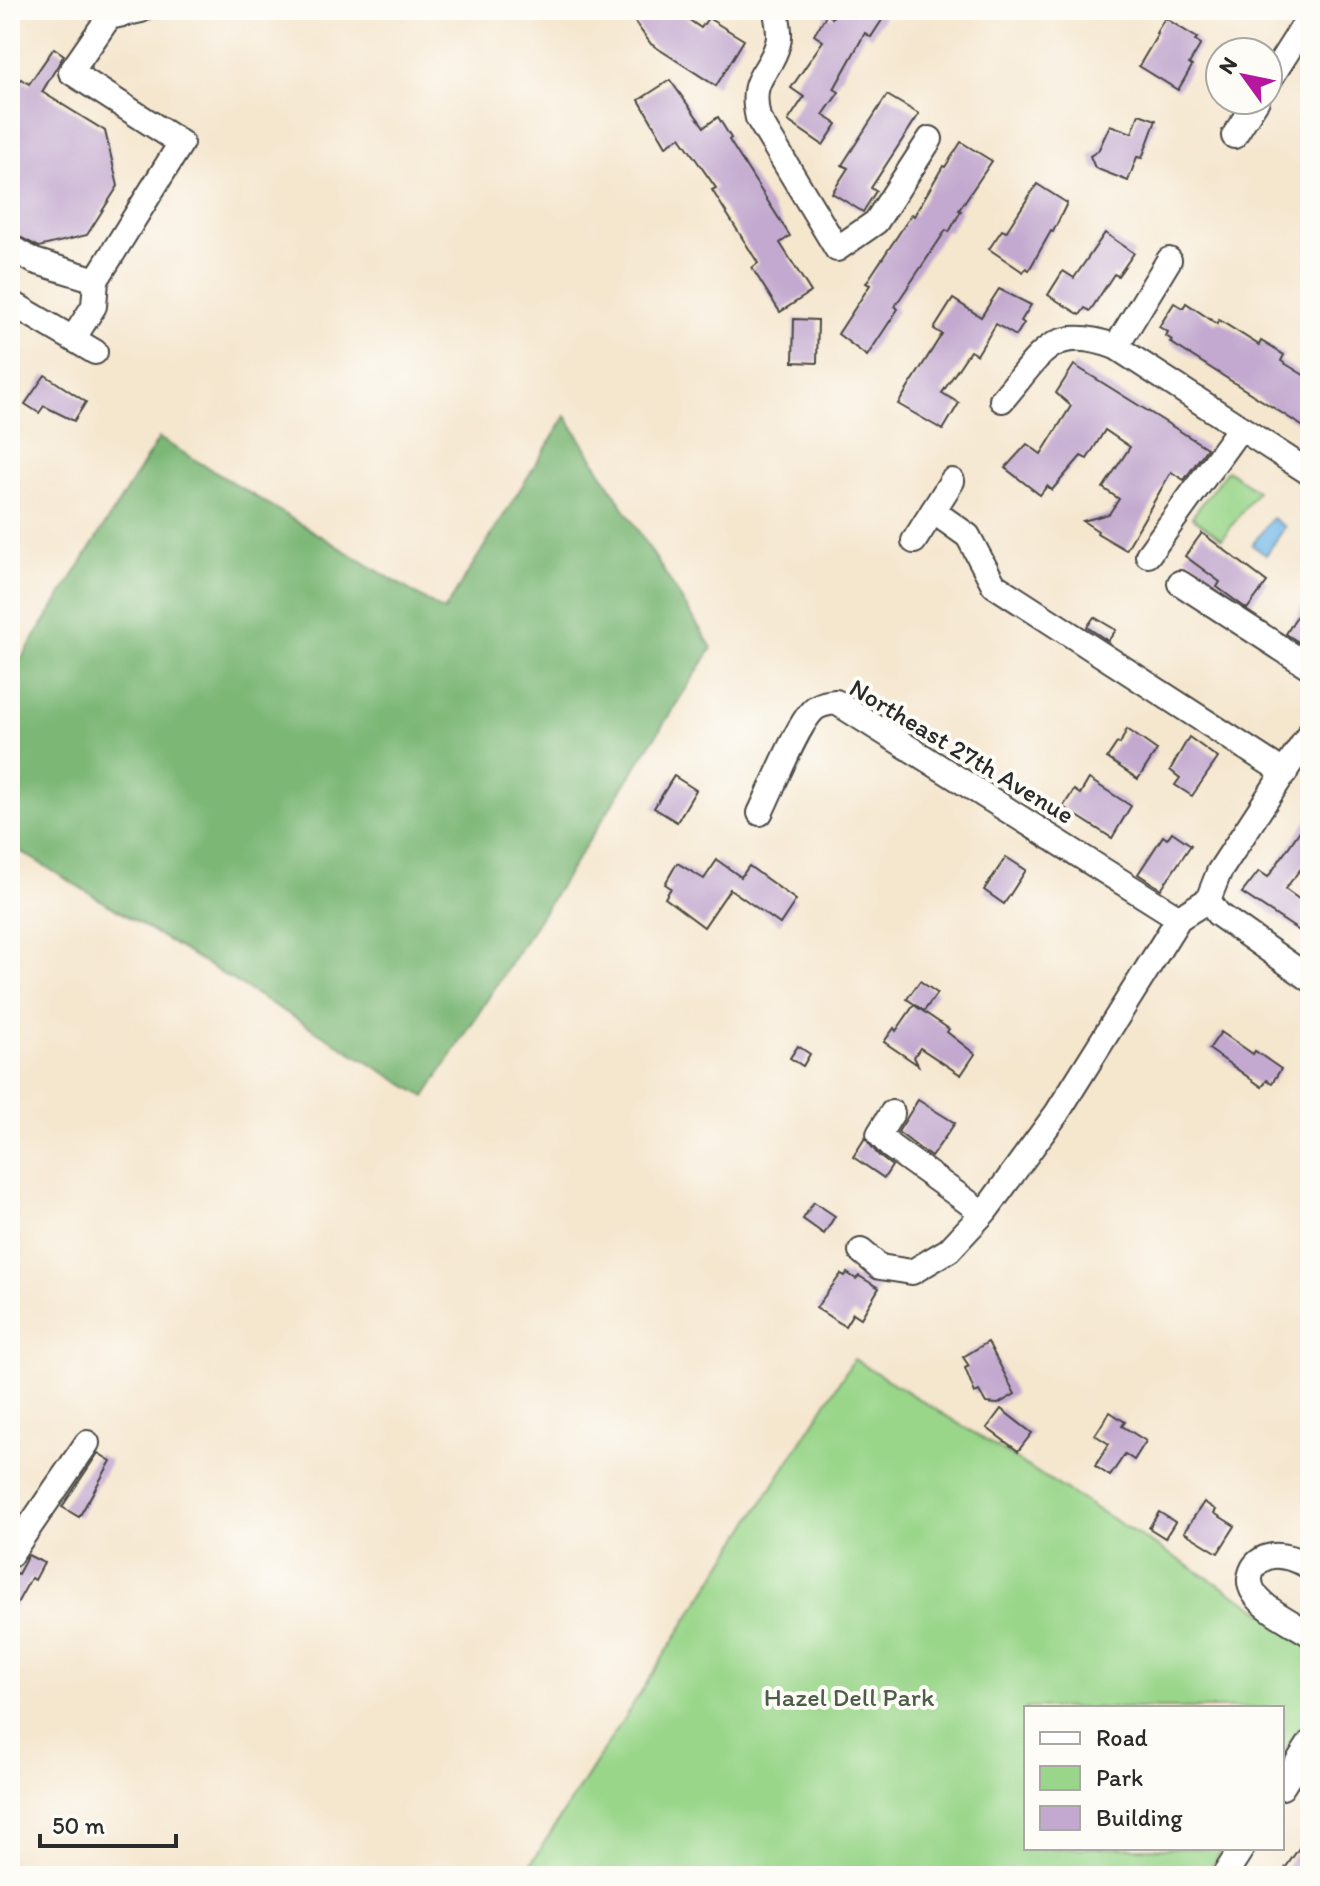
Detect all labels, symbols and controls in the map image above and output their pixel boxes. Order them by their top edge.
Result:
north arrow [1204,36,1284,116]
text: N [1212,52,1243,79]
street label: Northeast 27th Avenue [844,671,1080,831]
park label: Hazel Dell Park [764,1681,935,1713]
legend [1024,1706,1284,1850]
text: Road [1096,1723,1148,1752]
text: Park [1096,1763,1143,1792]
scale bar [40,1798,176,1848]
text: Building [1096,1803,1183,1832]
text: 50 m [52,1811,105,1840]

